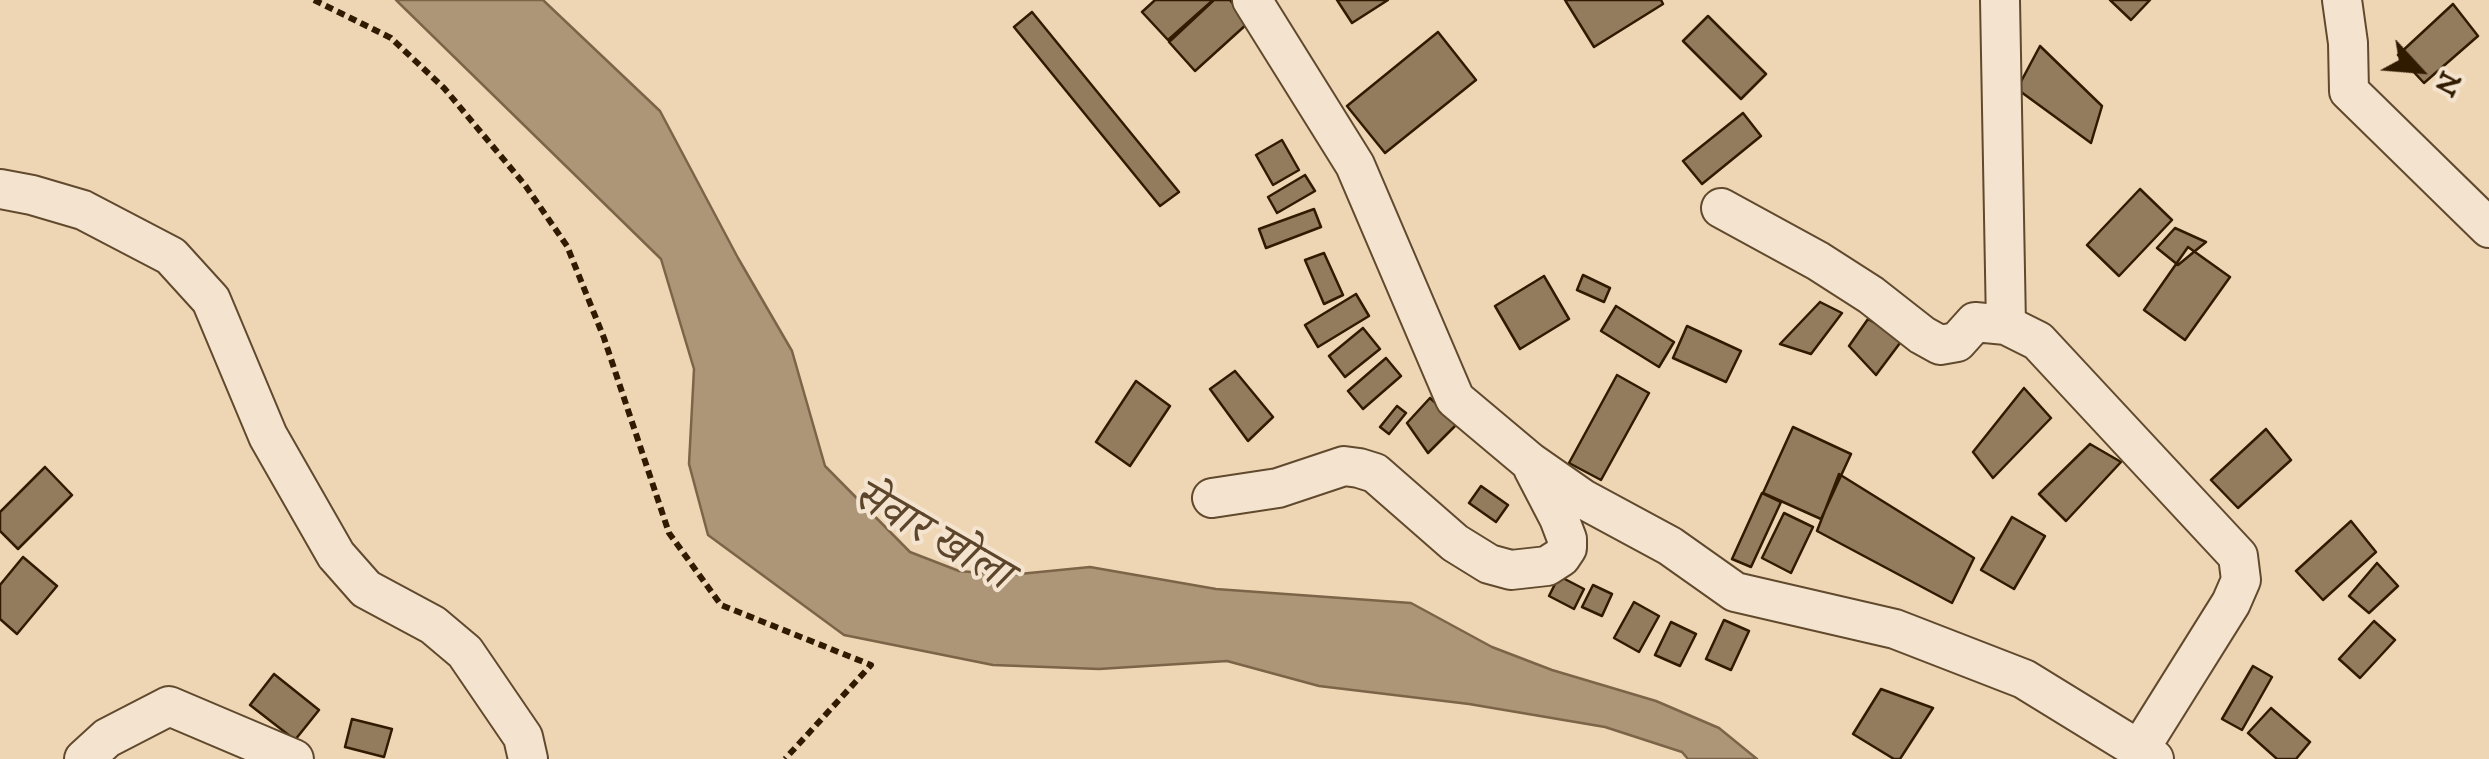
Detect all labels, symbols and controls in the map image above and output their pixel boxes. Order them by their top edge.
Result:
north arrow [2369,20,2469,120]
text: N [2426,65,2467,101]
water label: सेवार खोला [841,471,1019,605]

